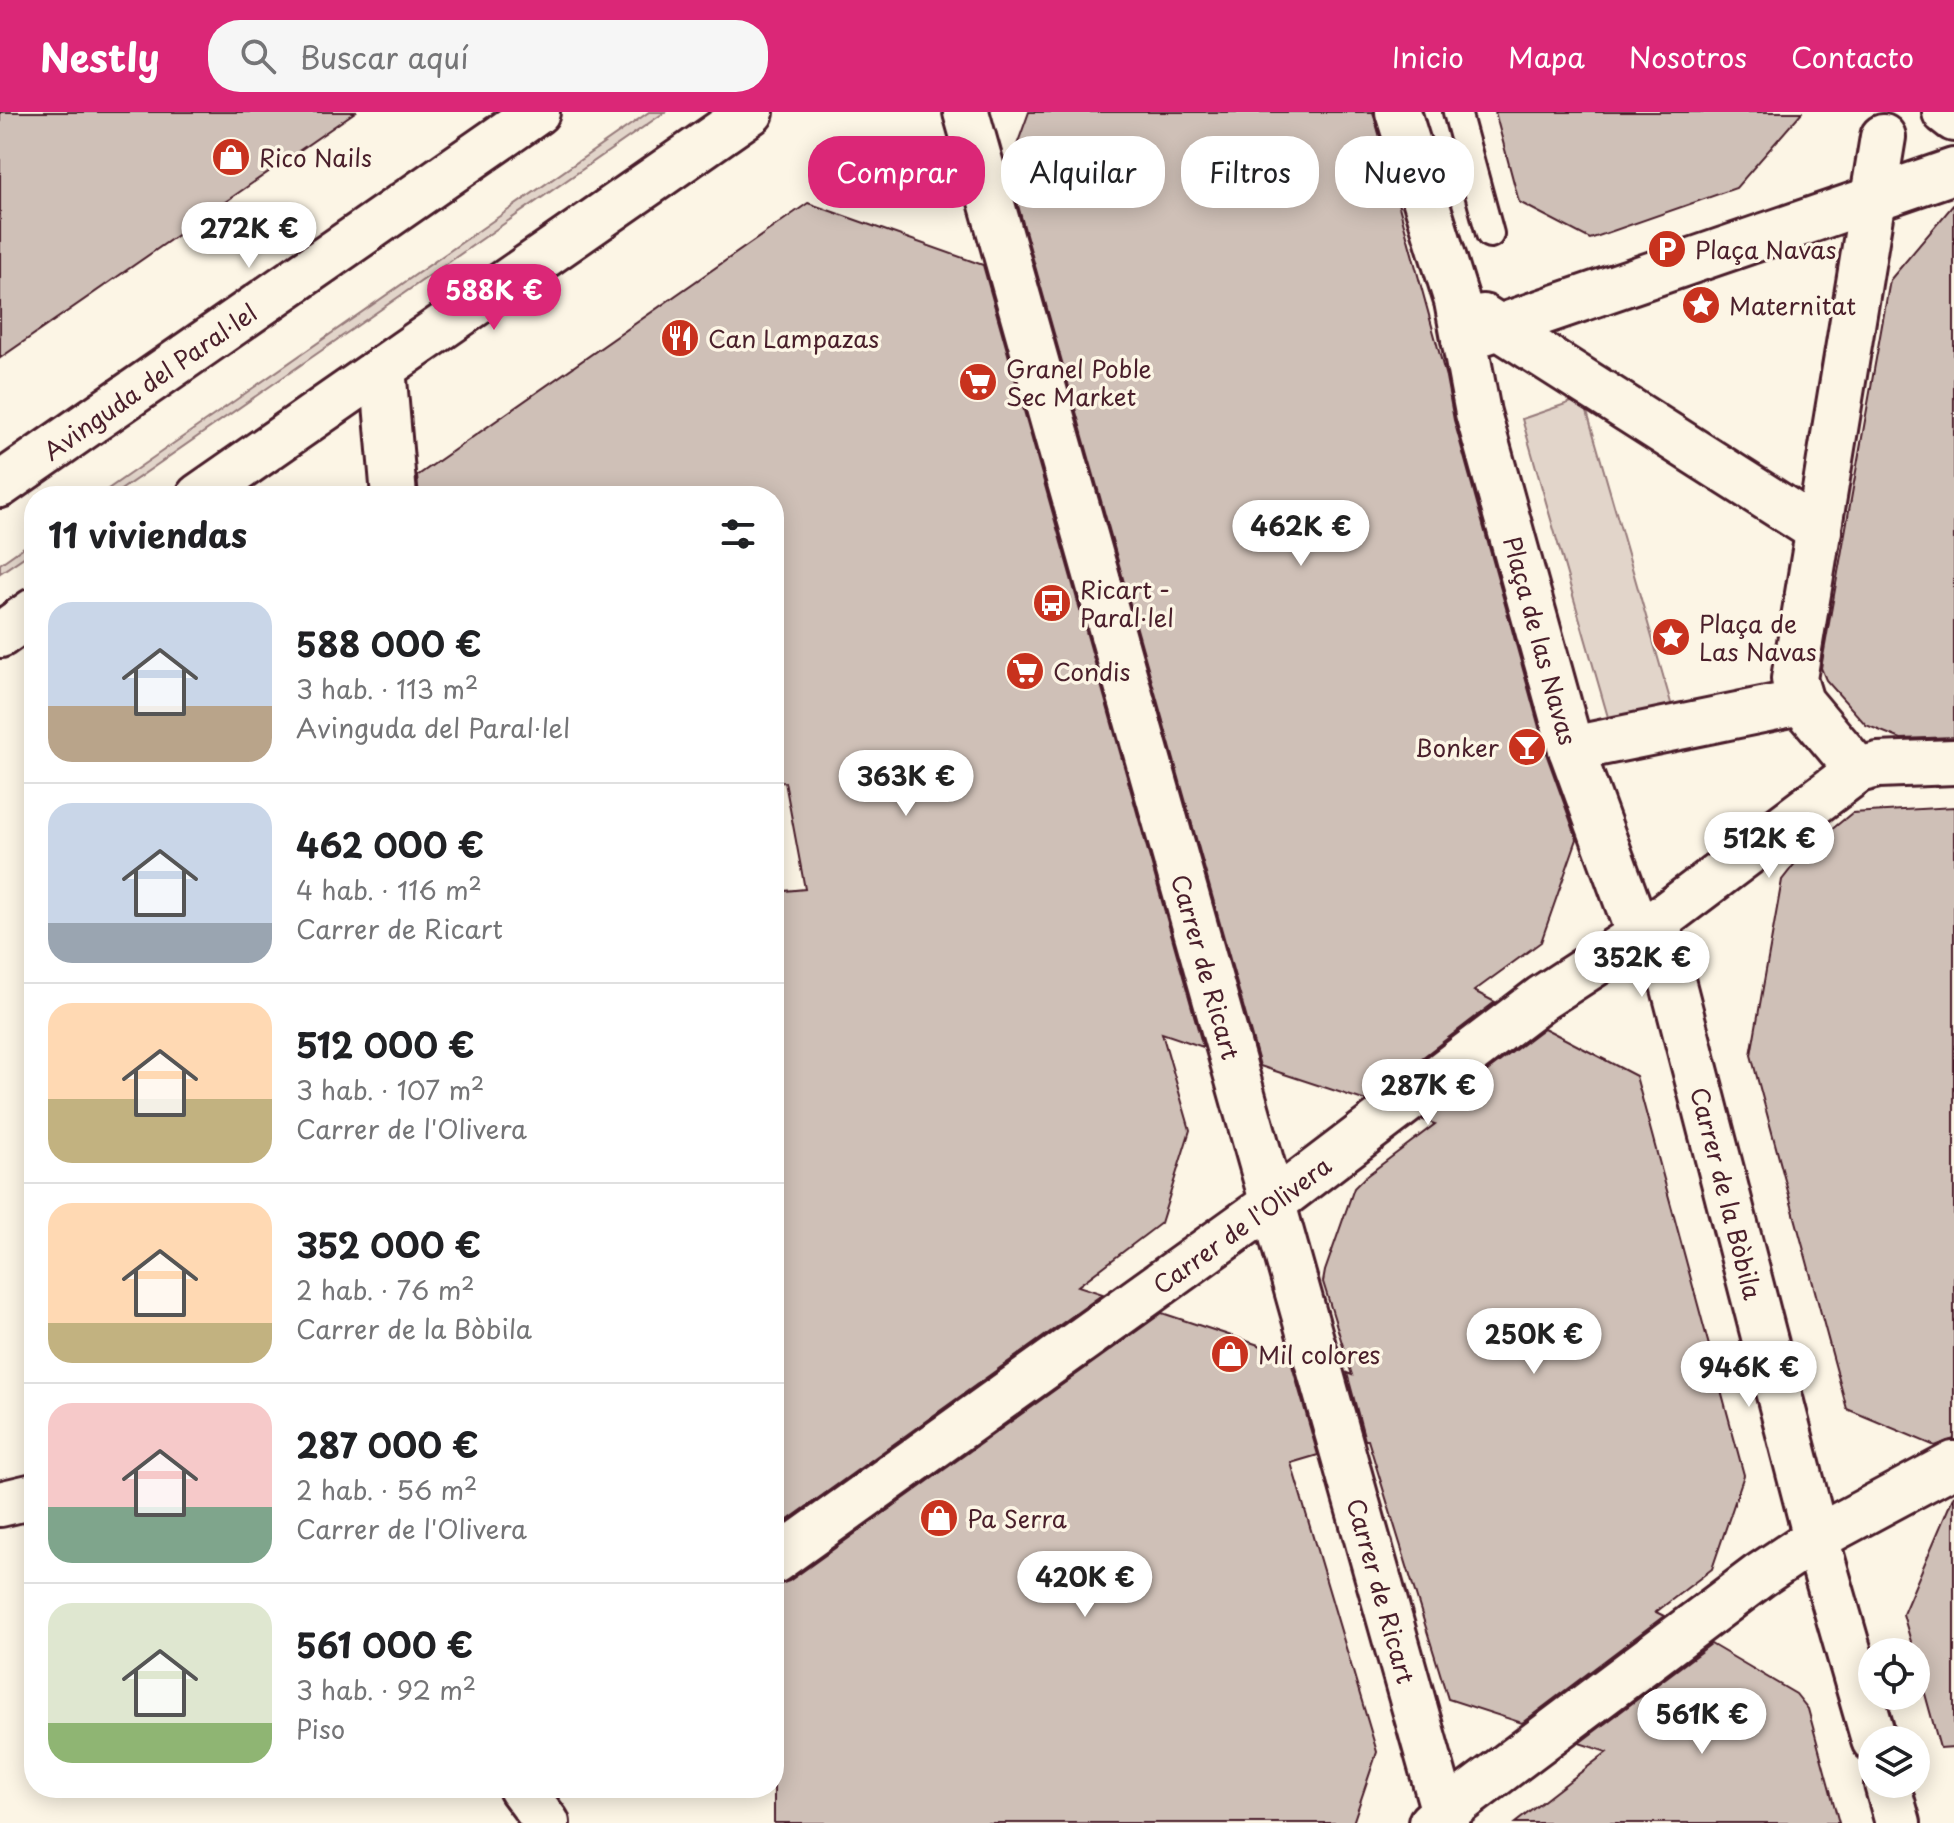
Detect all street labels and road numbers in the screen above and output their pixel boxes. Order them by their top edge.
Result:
street label: Avinguda del Paral·lel [35,294,264,468]
street label: Plaça de las Navas [1495,532,1587,749]
street label: Carrer de Ricart [1163,870,1250,1064]
street label: Carrer de la Bòbila [1682,1083,1772,1303]
street label: Carrer de l'Olivera [1145,1147,1339,1302]
street label: Carrer de Ricart [1339,1494,1425,1688]

